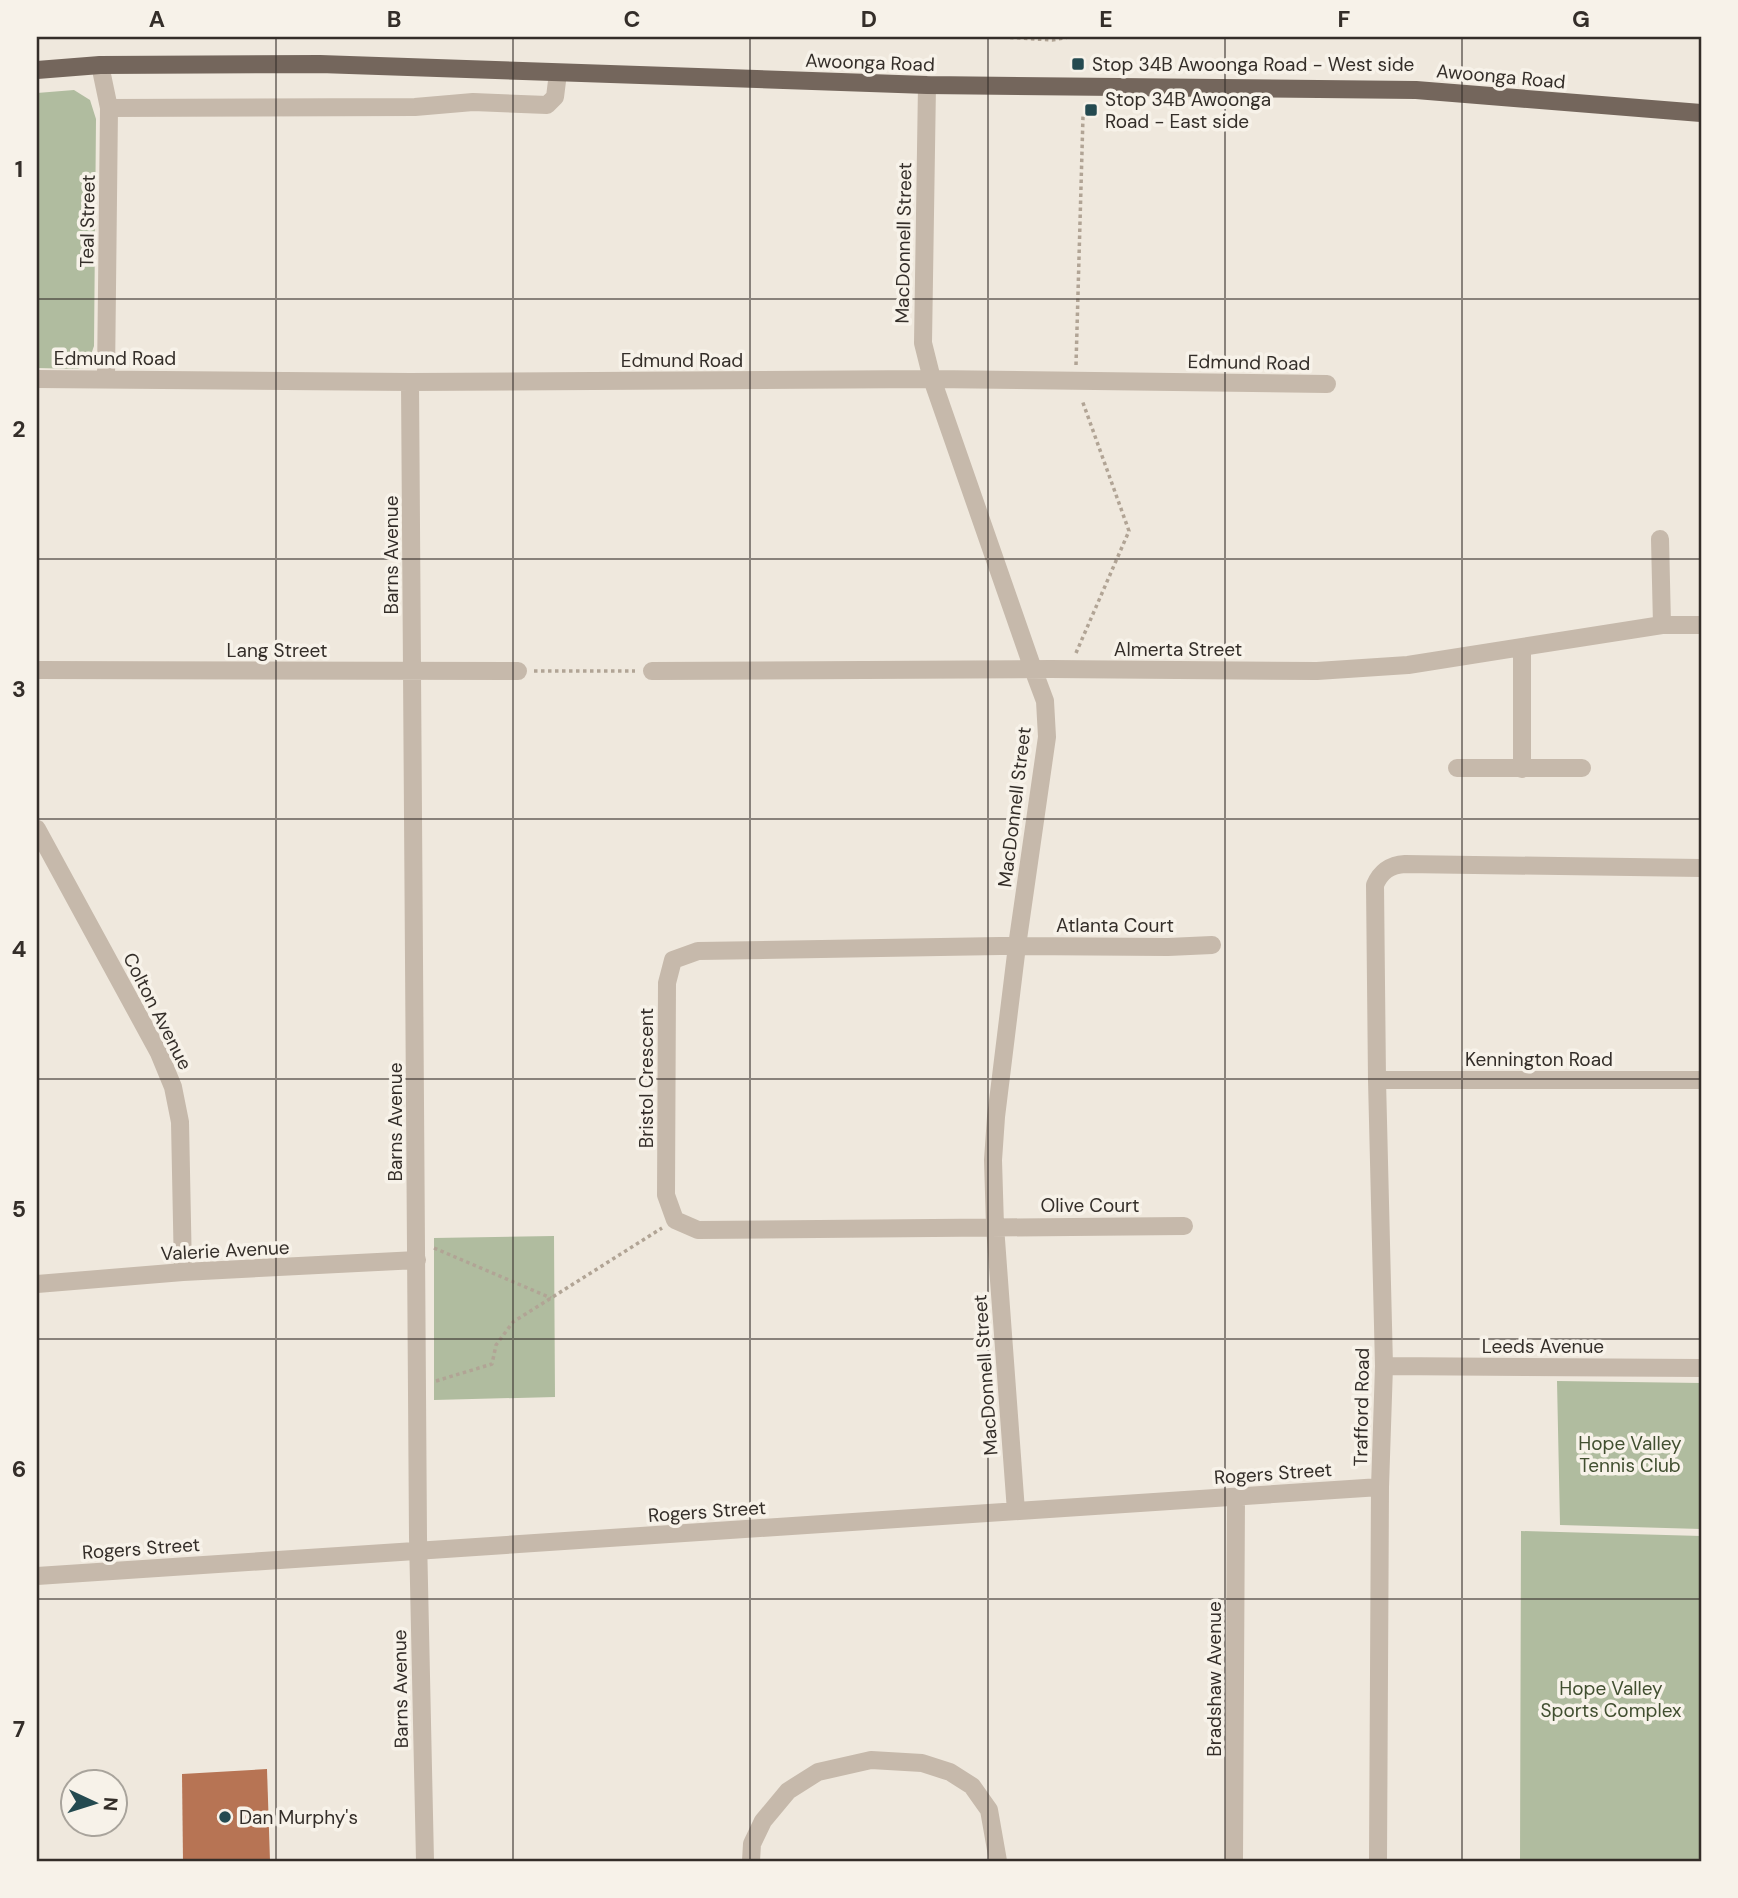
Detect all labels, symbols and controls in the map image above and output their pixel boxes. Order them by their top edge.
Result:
text: A [149,4,165,34]
text: B [387,4,401,34]
text: C [624,4,640,34]
text: D [861,4,877,34]
text: E [1099,4,1113,34]
text: F [1338,4,1351,34]
text: G [1572,4,1590,34]
street label: Awoonga Road [805,48,935,77]
place label: Stop 34B Awoonga Road - West side [1092,52,1414,77]
marker: Stop 34B Awoonga Road - West side [1070,56,1086,72]
street label: Awoonga Road [1435,58,1567,95]
place label: Stop 34B Awoonga Road - East side [1105,87,1271,134]
marker: Stop 34B Awoonga Road - East side [1083,102,1099,118]
text: 1 [15,154,23,184]
street label: MacDonnell Street [890,162,917,324]
street label: Teal Street [74,174,101,268]
street label: Edmund Road [54,346,176,371]
street label: Edmund Road [621,348,743,373]
street label: Edmund Road [1187,349,1310,376]
text: 2 [12,414,26,444]
street label: Barns Avenue [379,496,404,614]
street label: Almerta Street [1114,637,1242,662]
street label: Lang Street [227,638,327,663]
text: 3 [12,674,26,704]
street label: MacDonnell Street [992,725,1037,889]
street label: Atlanta Court [1056,913,1174,938]
text: 4 [12,934,27,964]
street label: Colton Avenue [117,948,198,1074]
street label: Bristol Crescent [634,1008,659,1148]
street label: Kennington Road [1465,1047,1613,1072]
street label: Barns Avenue [383,1063,408,1181]
street label: Olive Court [1040,1193,1140,1218]
text: 5 [12,1194,26,1224]
street label: Valerie Avenue [160,1235,290,1266]
street label: MacDonnell Street [967,1294,1004,1456]
street label: Leeds Avenue [1482,1334,1604,1359]
street label: Trafford Road [1348,1347,1375,1467]
park label: Hope Valley Tennis Club [1578,1431,1682,1478]
text: 6 [12,1454,26,1484]
street label: Rogers Street [1213,1457,1333,1490]
street label: Rogers Street [647,1495,767,1528]
street label: Rogers Street [81,1532,201,1565]
street label: Bradshaw Avenue [1202,1601,1227,1757]
street label: Barns Avenue [387,1629,414,1749]
park label: Hope Valley Sports Complex [1541,1676,1682,1723]
text: 7 [13,1714,25,1744]
north arrow [60,1769,130,1839]
text: N [98,1796,123,1812]
place label: Dan Murphy's [239,1805,358,1830]
marker: Dan Murphy's [217,1809,233,1825]

